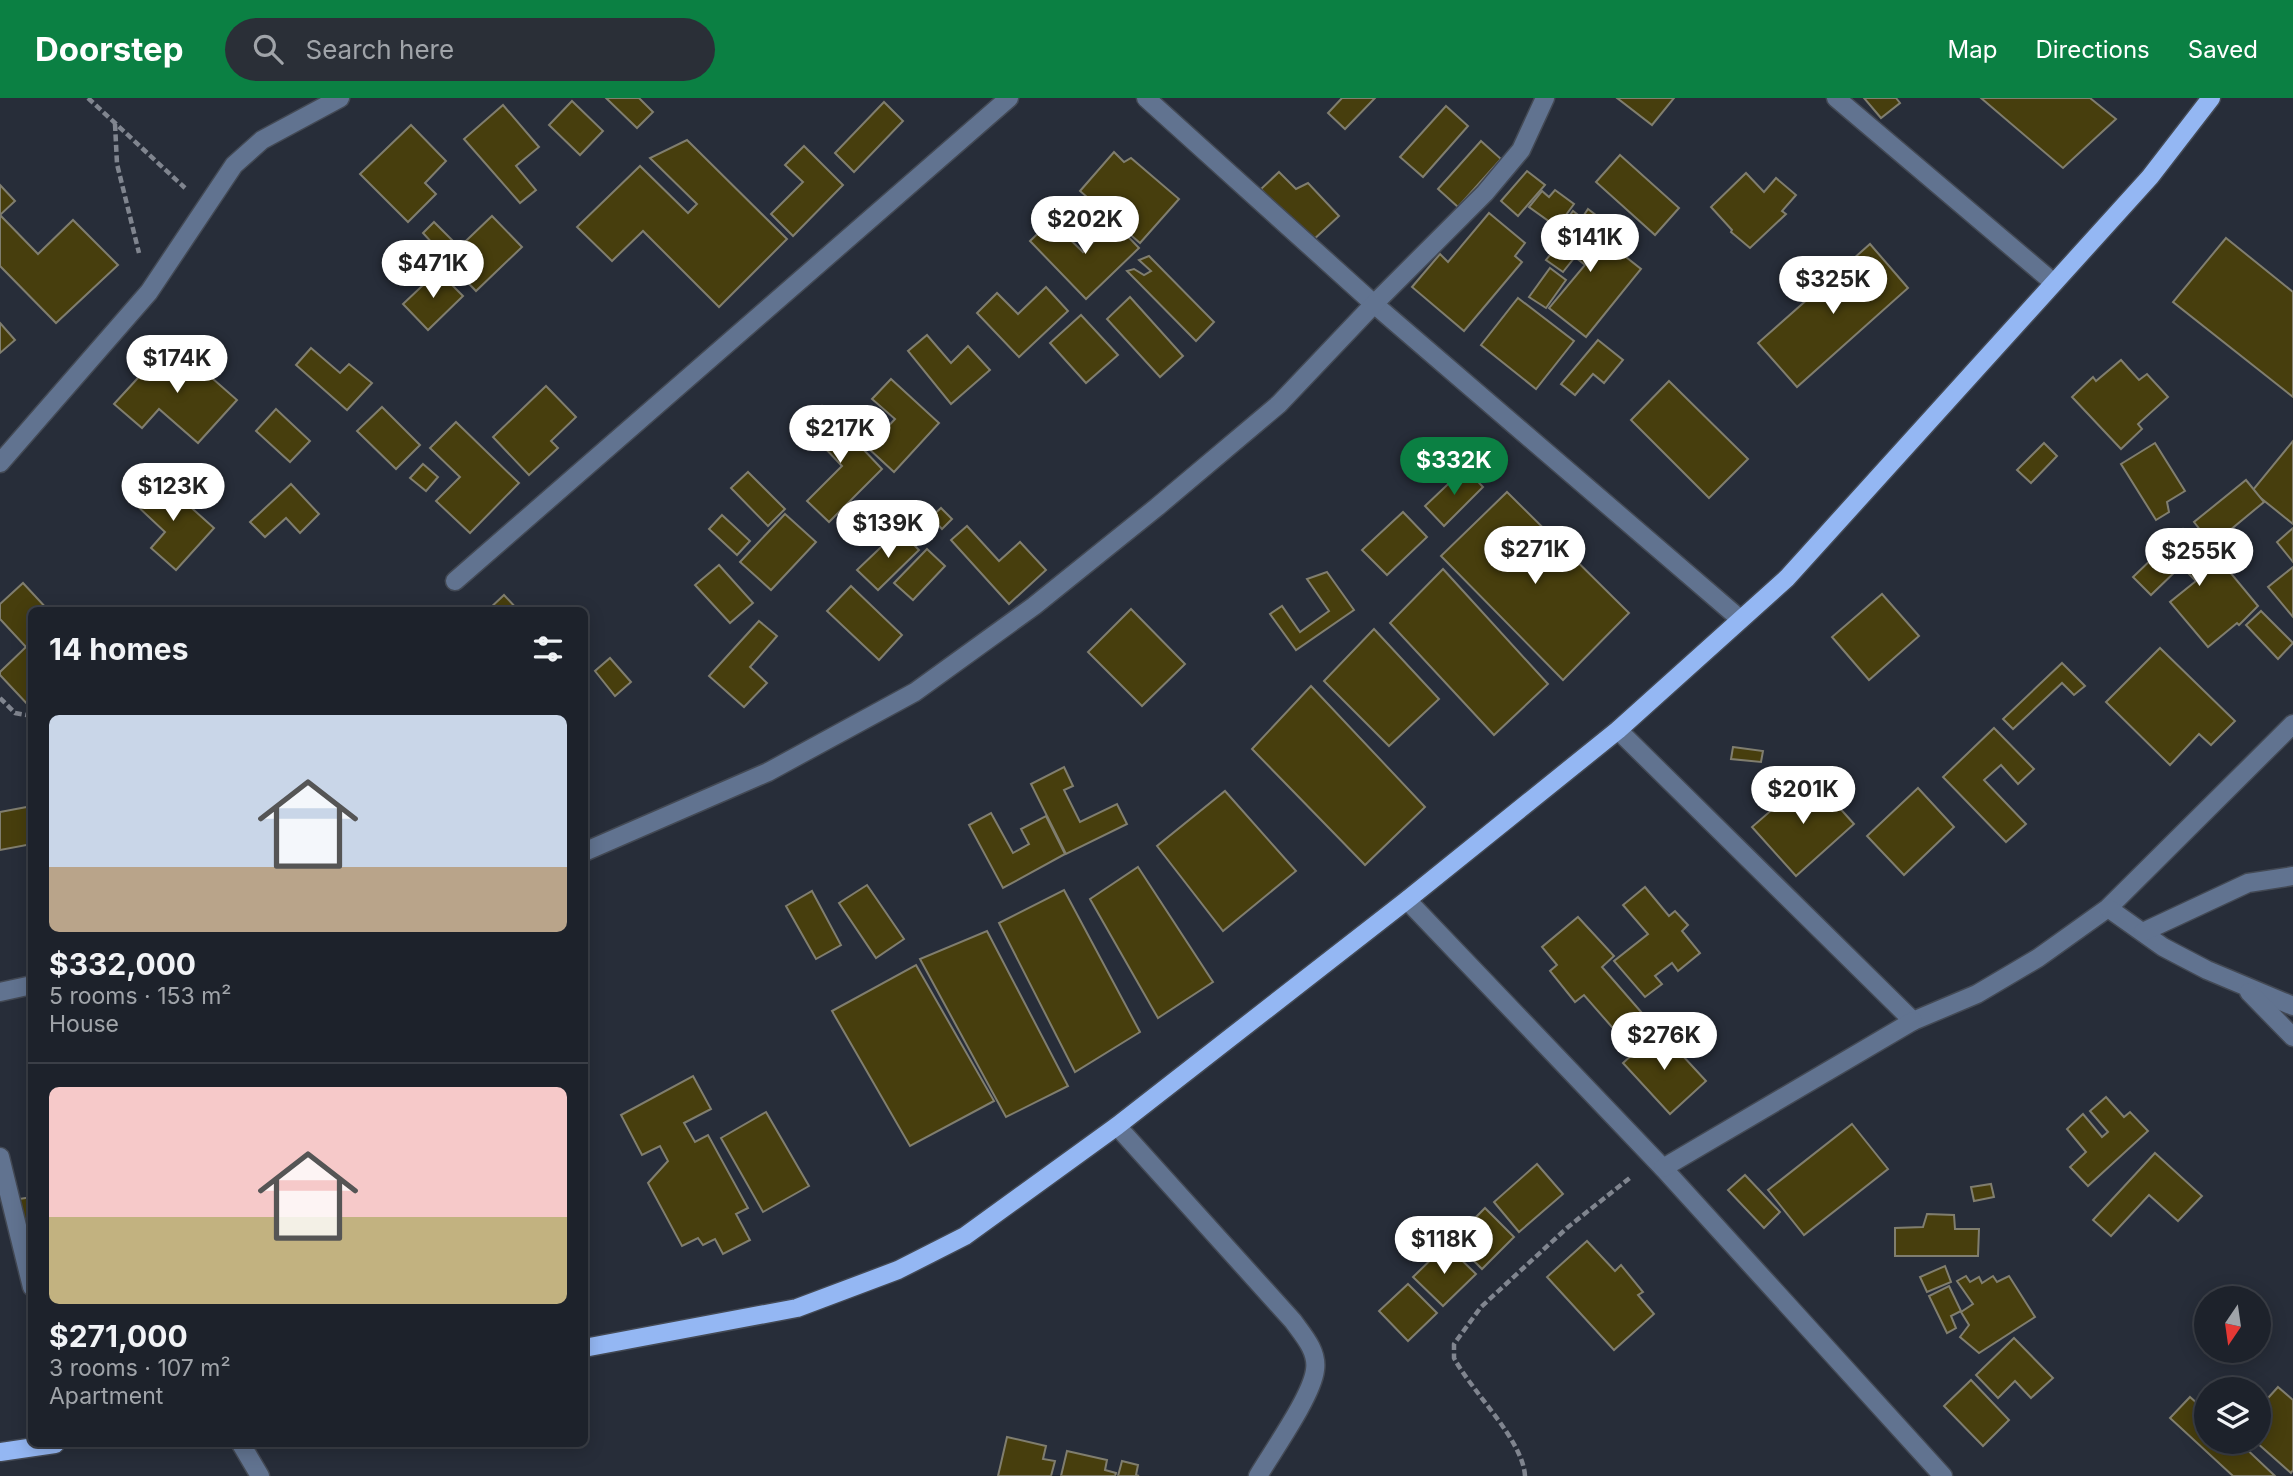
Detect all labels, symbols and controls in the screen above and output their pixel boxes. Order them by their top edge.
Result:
search box [225,18,715,81]
text: Doorstep [35,29,183,69]
icon: search [249,30,287,68]
text: Search here [305,34,454,65]
text: Map [1948,35,1997,64]
text: Directions [2035,35,2150,64]
text: Saved [2188,35,2258,64]
pin: $202K [1036,197,1134,256]
text: $202K [1047,205,1123,233]
pin: $141K [1541,214,1639,274]
text: $141K [1557,223,1623,251]
pin: $471K [384,240,482,300]
text: $471K [398,249,468,277]
pin: $325K [1784,256,1882,316]
text: $325K [1795,265,1871,293]
pin: $174K [128,336,226,395]
text: $174K [142,344,212,372]
pin: $217K [791,406,889,465]
text: $217K [805,414,875,442]
pin: $332K [1405,438,1503,497]
text: $332K [1416,446,1492,474]
pin: $123K [124,464,222,523]
text: $123K [138,472,208,500]
pin: $139K [839,500,937,560]
text: $139K [852,509,924,537]
pin: $271K [1486,526,1584,586]
pin: $255K [2150,528,2248,588]
text: $271K [1500,535,1570,563]
text: $255K [2161,537,2237,565]
icon: filters [529,630,567,668]
text: 14 homes [49,631,188,667]
icon: home [245,761,371,887]
pin: $201K [1754,766,1852,826]
text: $201K [1767,775,1839,803]
text: $332,000 [49,946,196,982]
text: 5 rooms · 153 m² [49,982,231,1010]
text: House [49,1010,119,1038]
pin: $276K [1615,1012,1713,1072]
text: $276K [1627,1021,1701,1049]
icon: home [245,1133,371,1259]
pin: $118K [1395,1216,1493,1276]
text: $118K [1411,1225,1477,1253]
north arrow [2194,1286,2272,1363]
map controls [2194,1286,2271,1454]
text: $271,000 [49,1318,188,1354]
text: 3 rooms · 107 m² [49,1354,231,1382]
button: layers [2194,1377,2271,1454]
text: Apartment [49,1382,163,1410]

